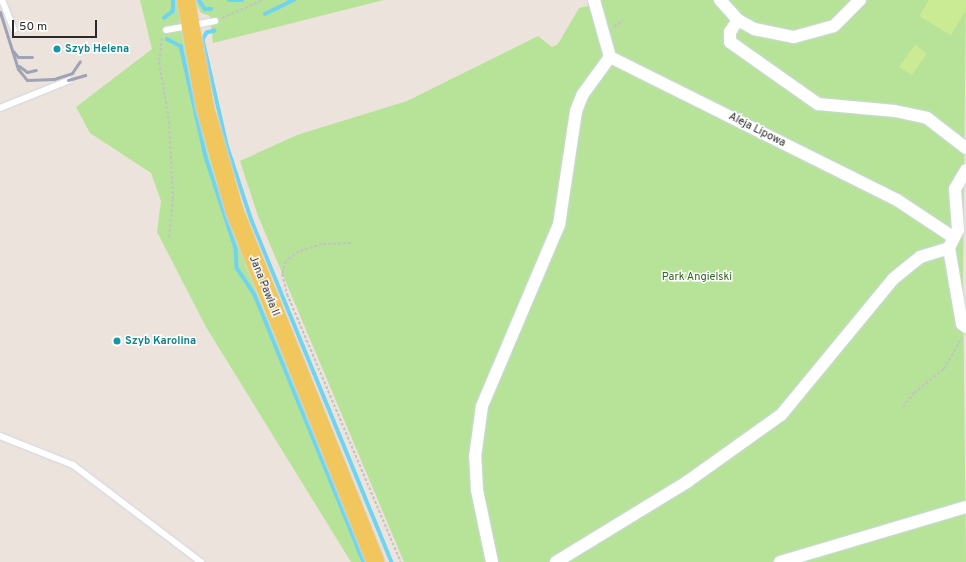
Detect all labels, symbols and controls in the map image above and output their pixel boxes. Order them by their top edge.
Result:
scale bar [14,12,99,38]
text: 50 m [19,19,47,35]
place label: Szyb Helena [65,42,129,56]
marker: Szyb Helena [52,44,62,54]
street label: Aleja Lipowa [726,110,788,150]
street label: Jana Pawła II [246,254,282,318]
park label: Park Angielski [662,270,732,284]
place label: Szyb Karolina [125,334,196,348]
marker: Szyb Karolina [112,336,122,346]

